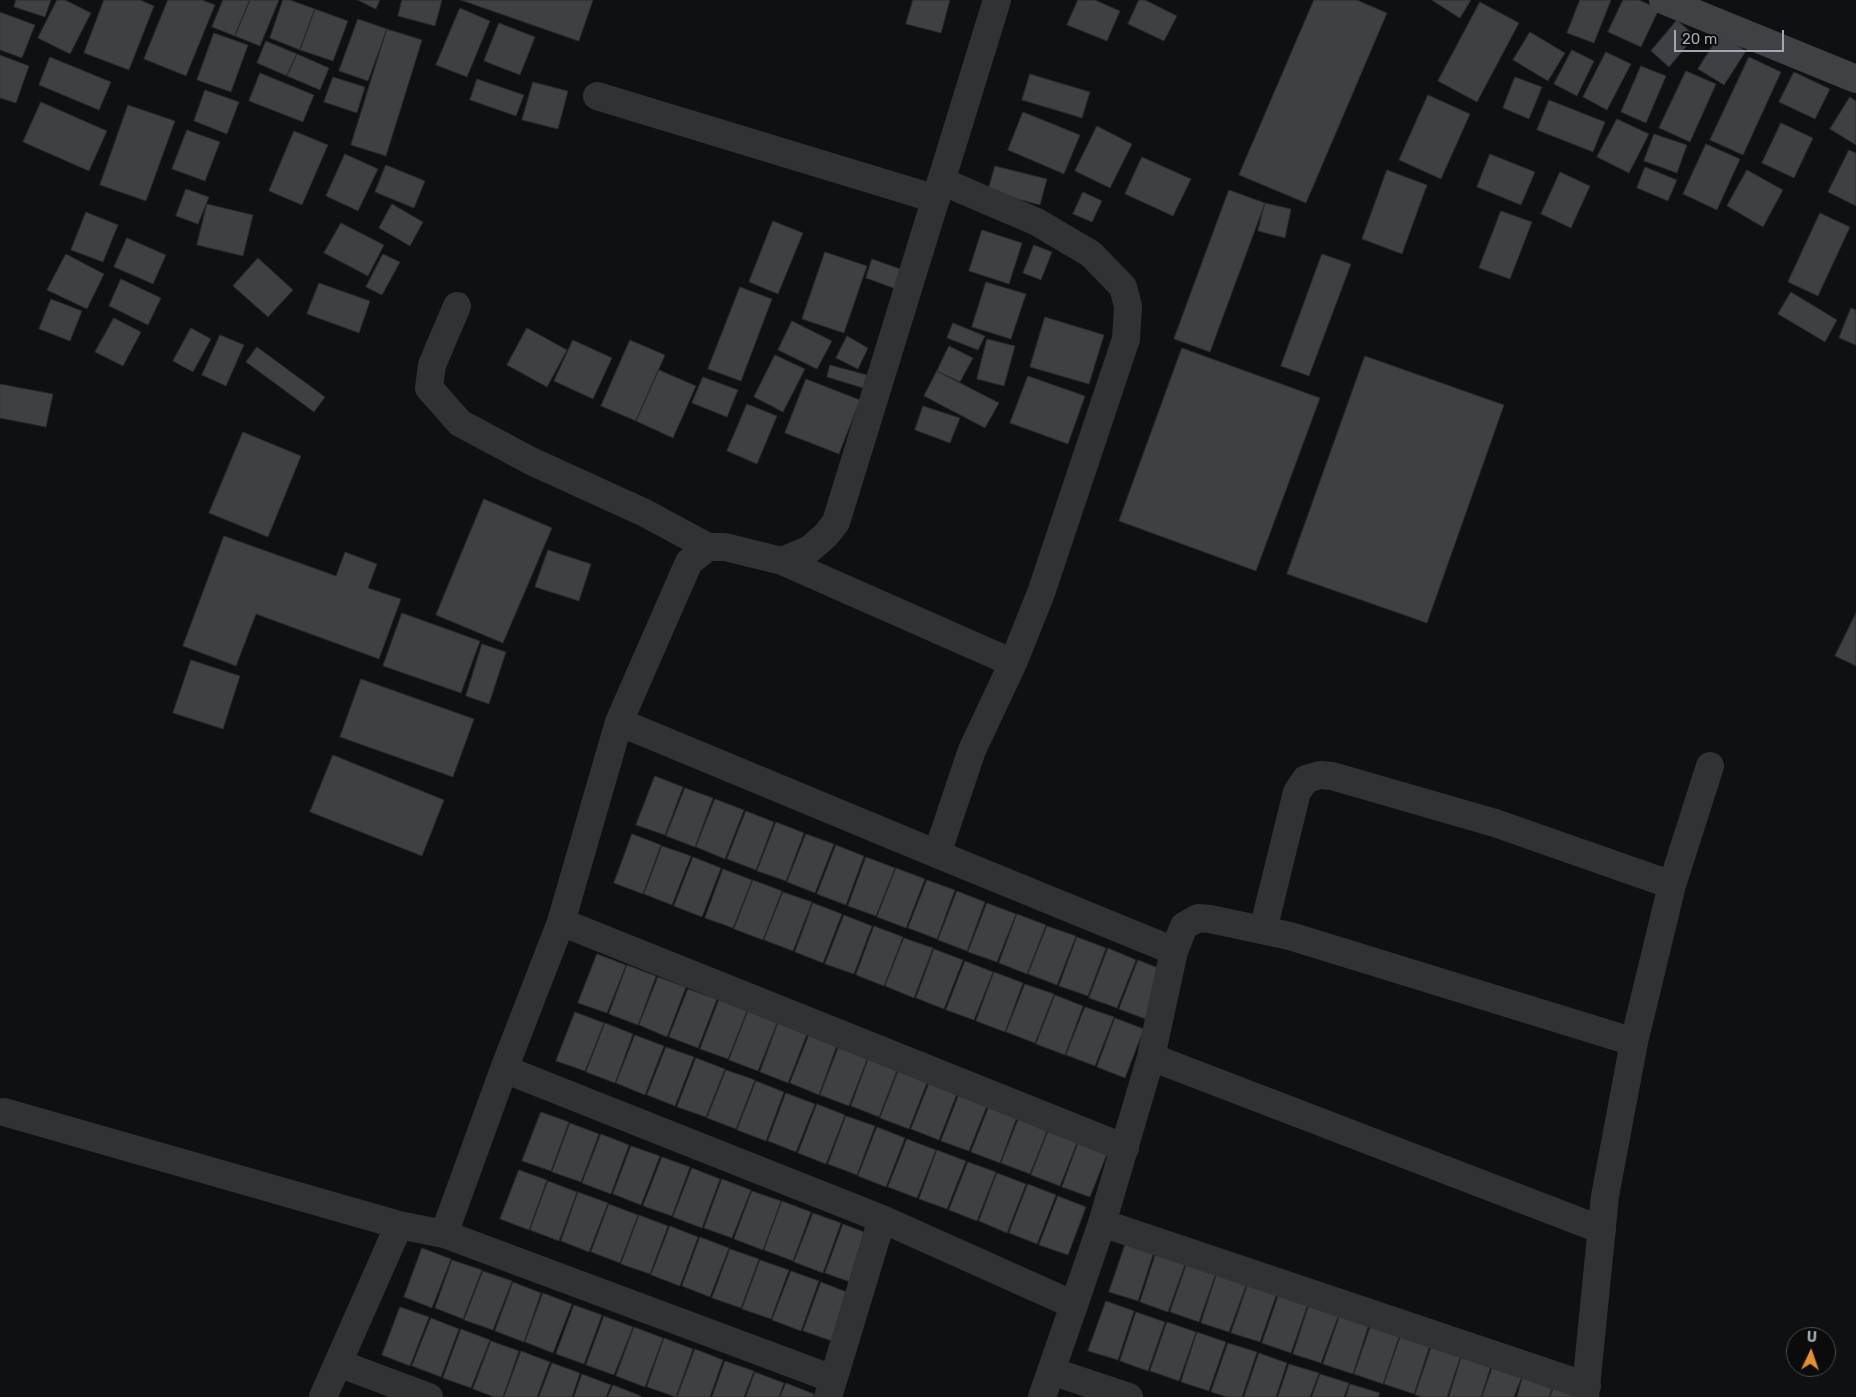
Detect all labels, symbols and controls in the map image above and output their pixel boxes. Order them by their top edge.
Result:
scale bar [1676,20,1786,52]
text: 20 m [1682,30,1717,48]
north arrow [1786,1327,1836,1377]
text: U [1806,1329,1817,1346]

